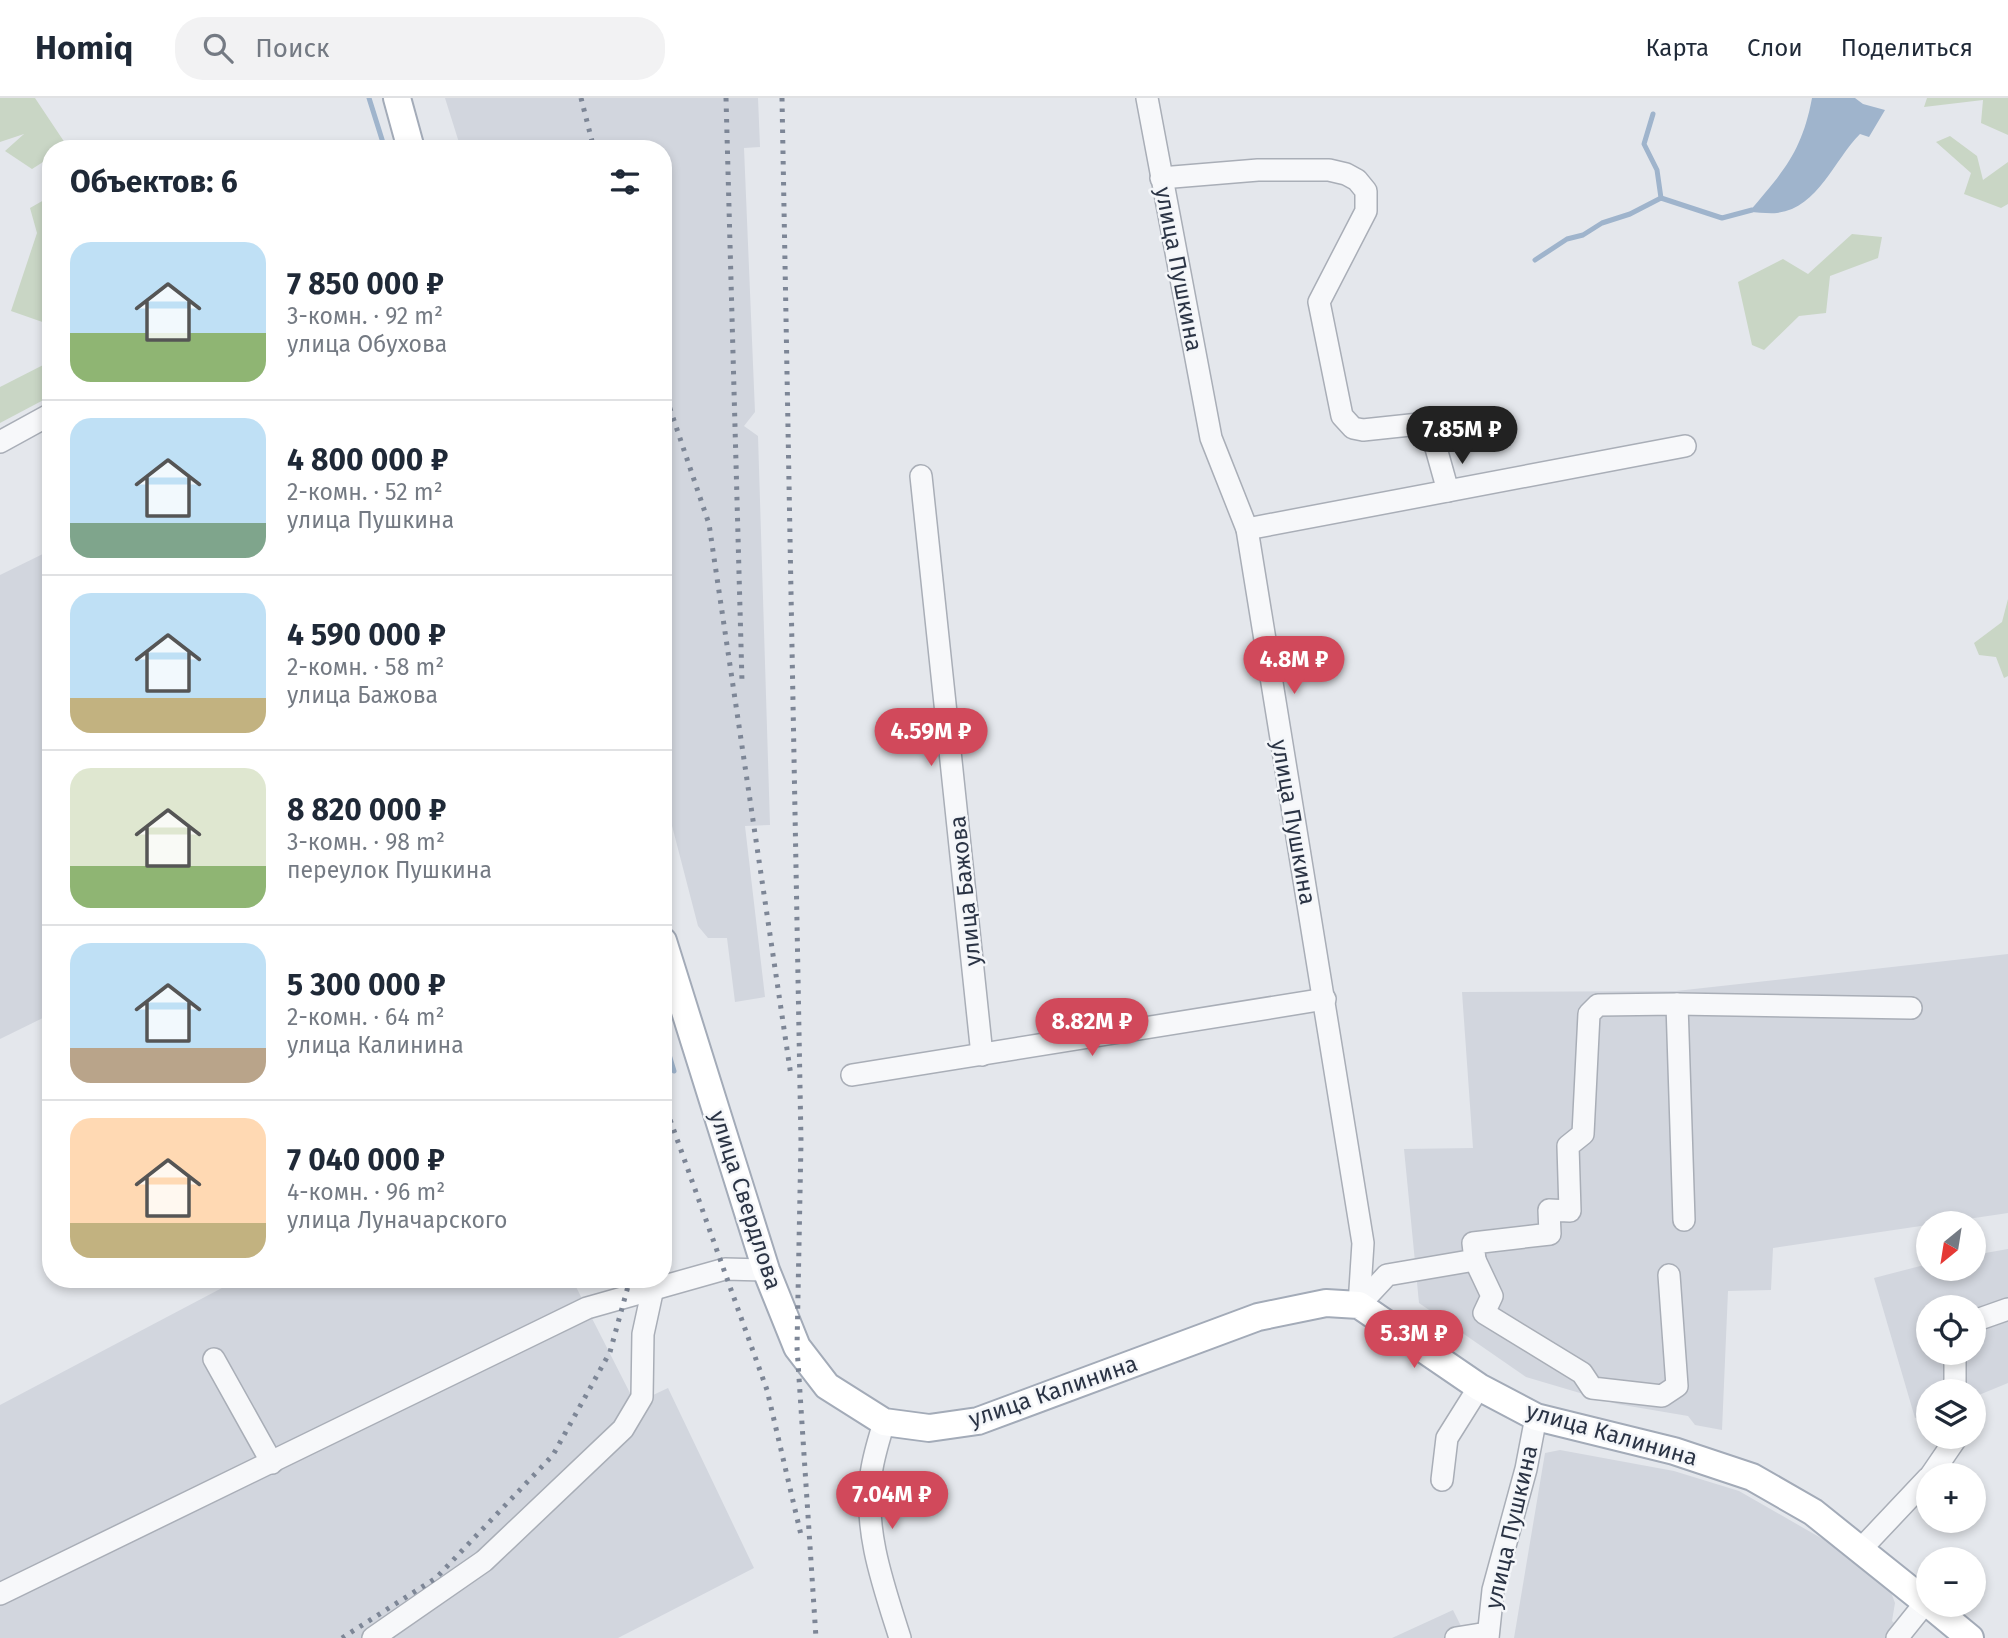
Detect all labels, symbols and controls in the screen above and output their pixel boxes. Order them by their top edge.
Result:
search box [175,17,665,80]
text: Homiq [35,28,133,68]
icon: search [199,29,237,67]
text: Поиск [255,33,330,64]
text: Карта [1645,34,1709,62]
text: Слои [1747,34,1803,62]
text: Поделиться [1841,34,1973,62]
icon: filters [606,163,644,201]
text: Объектов: 6 [70,164,238,200]
street label: улица Пушкина [1149,184,1209,354]
text: 7 850 000 ₽ [287,266,444,302]
icon: home [126,270,210,354]
text: 3-комн. · 92 m² [287,302,443,330]
text: улица Обухова [287,330,447,358]
pin: 7.85M ₽ [1397,406,1527,466]
text: 7.85M ₽ [1422,415,1502,443]
text: 4 800 000 ₽ [287,442,448,478]
icon: home [126,446,210,530]
text: 2-комн. · 52 m² [287,478,443,506]
text: улица Пушкина [287,506,454,534]
text: 4 590 000 ₽ [287,617,446,653]
icon: home [126,621,210,705]
pin: 4.8M ₽ [1237,636,1351,696]
text: 4.8M ₽ [1259,645,1329,673]
text: 2-комн. · 58 m² [287,653,444,681]
text: улица Бажова [287,681,438,709]
pin: 4.59M ₽ [866,708,996,768]
text: 4.59M ₽ [891,717,971,745]
street label: улица Пушкина [1266,737,1322,907]
text: 8 820 000 ₽ [287,792,446,828]
icon: home [126,796,210,880]
street label: улица Бажова [943,814,987,968]
text: 3-комн. · 98 m² [287,828,445,856]
text: переулок Пушкина [287,856,492,884]
text: 5 300 000 ₽ [287,967,446,1003]
icon: home [126,971,210,1055]
pin: 8.82M ₽ [1027,998,1157,1058]
text: 2-комн. · 64 m² [287,1003,445,1031]
text: 8.82M ₽ [1051,1007,1133,1035]
text: улица Калинина [287,1031,464,1059]
street label: улица Свердлова [704,1107,788,1293]
text: 7 040 000 ₽ [287,1142,445,1178]
icon: home [126,1146,210,1230]
text: 4-комн. · 96 m² [287,1178,445,1206]
text: улица Луначарского [287,1206,508,1234]
north arrow [1916,1211,1986,1281]
map controls [1916,1211,1986,1617]
button: locate [1916,1295,1986,1365]
pin: 5.3M ₽ [1357,1310,1471,1370]
text: 5.3M ₽ [1380,1319,1448,1347]
street label: улица Калинина [965,1349,1141,1433]
button: layers [1916,1379,1986,1449]
street label: улица Калинина [1523,1396,1701,1472]
street label: улица Пушкина [1479,1442,1543,1612]
button: + [1916,1463,1986,1533]
pin: 7.04M ₽ [827,1472,957,1531]
text: 7.04M ₽ [852,1480,932,1508]
button: − [1916,1547,1986,1617]

